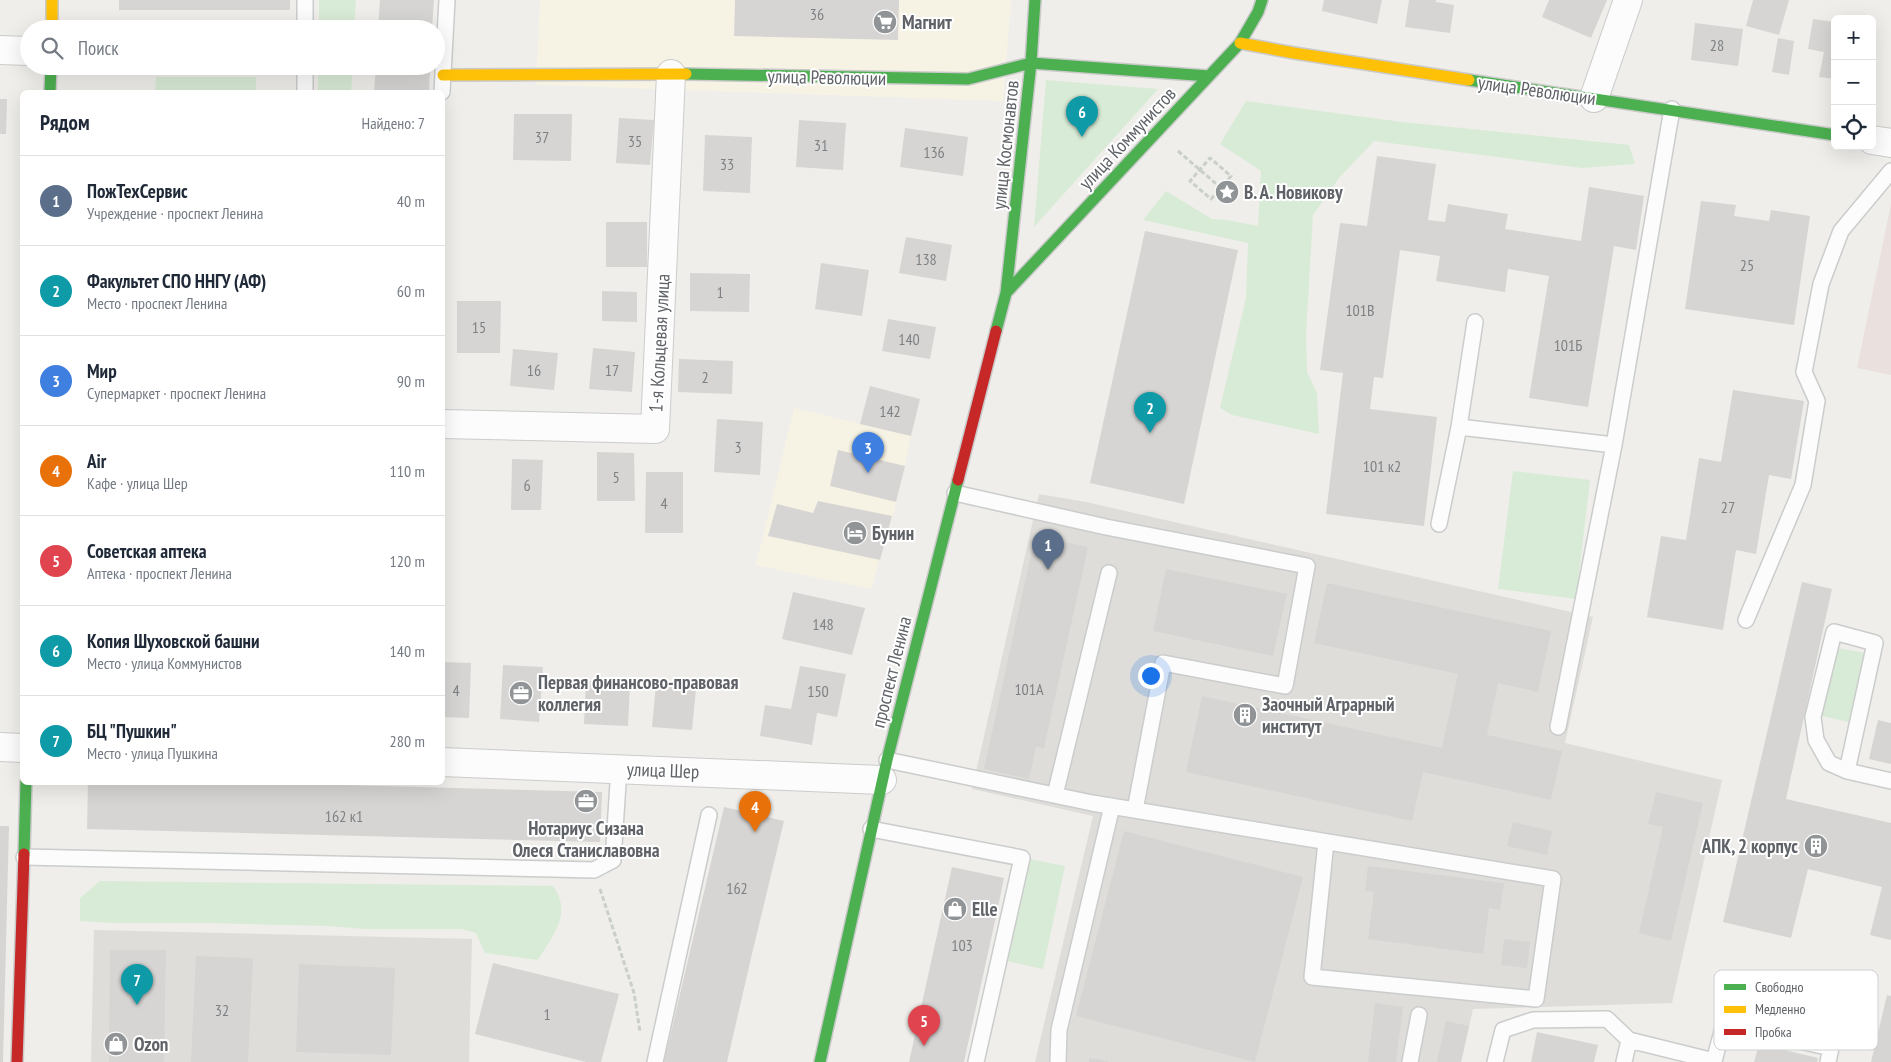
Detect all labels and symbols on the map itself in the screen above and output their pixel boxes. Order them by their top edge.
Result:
house number: 36 [810,4,824,24]
supermarket icon: Магнит [872,9,898,35]
place label: Магнит [902,10,952,34]
house number: 28 [1710,35,1724,55]
street label: улица Революции [768,64,886,90]
street label: улица Революции [1477,70,1597,110]
street label: улица Космонавтов [986,79,1024,211]
street label: улица Коммунистов [1073,82,1181,194]
pin: 6 [1066,96,1098,137]
house number: 37 [535,127,549,147]
house number: 35 [628,131,642,151]
house number: 31 [814,135,828,155]
house number: 136 [923,142,945,162]
house number: 33 [720,154,734,174]
place icon: В. А. Новикову [1214,179,1240,205]
place label: В. А. Новикову [1244,180,1343,204]
house number: 138 [915,249,937,269]
house number: 25 [1740,255,1754,275]
street label: 1-я Кольцевая улица [643,273,675,413]
house number: 1 [716,282,724,302]
house number: 101В [1345,300,1375,320]
house number: 15 [472,317,486,337]
house number: 140 [898,329,920,349]
house number: 101Б [1554,335,1582,355]
house number: 16 [527,360,541,380]
house number: 17 [605,360,619,380]
house number: 2 [701,367,709,387]
pin: 2 [1134,392,1166,433]
house number: 142 [879,401,901,421]
pin: 3 [852,432,884,473]
house number: 3 [734,437,742,457]
house number: 101 к2 [1363,456,1401,476]
house number: 5 [612,467,620,487]
house number: 6 [523,475,531,495]
house number: 4 [660,493,668,513]
house number: 27 [1721,497,1735,517]
hotel icon: Бунин [842,520,868,546]
place label: Бунин [872,521,914,545]
pin: 1 [1032,529,1064,570]
house number: 148 [812,614,834,634]
street label: проспект Ленина [866,614,916,730]
your location [1138,663,1164,689]
place label: Первая финансово-правовая коллегия [538,670,738,716]
house number: 101А [1014,679,1044,699]
house number: 4 [452,680,460,700]
office icon: Первая финансово-правовая коллегия [508,680,534,706]
house number: 150 [807,681,829,701]
place label: Заочный Аграрный институт [1262,692,1394,738]
building icon: Заочный Аграрный институт [1232,702,1258,728]
street label: улица Шер [626,757,700,783]
office icon: Нотариус Сизана Олеся Станиславовна [573,788,599,814]
pin: 4 [739,791,771,832]
house number: 162 к1 [325,806,363,826]
place label: Нотариус Сизана Олеся Станиславовна [512,816,660,862]
building icon: АПК, 2 корпус [1803,833,1829,859]
place label: АПК, 2 корпус [1701,834,1798,858]
house number: 162 [726,878,748,898]
shop icon: Elle [942,896,968,922]
place label: Elle [972,897,998,921]
house number: 103 [951,935,973,955]
pin: 7 [121,964,153,1005]
legend [1714,970,1878,1050]
text: Свободно [1755,978,1803,996]
house number: 32 [215,1000,229,1020]
text: Медленно [1755,1000,1806,1018]
house number: 1 [543,1004,551,1024]
pin: 5 [908,1005,940,1046]
text: Пробка [1755,1023,1792,1041]
shop icon: Ozon [103,1031,129,1057]
place label: Ozon [134,1032,168,1056]

